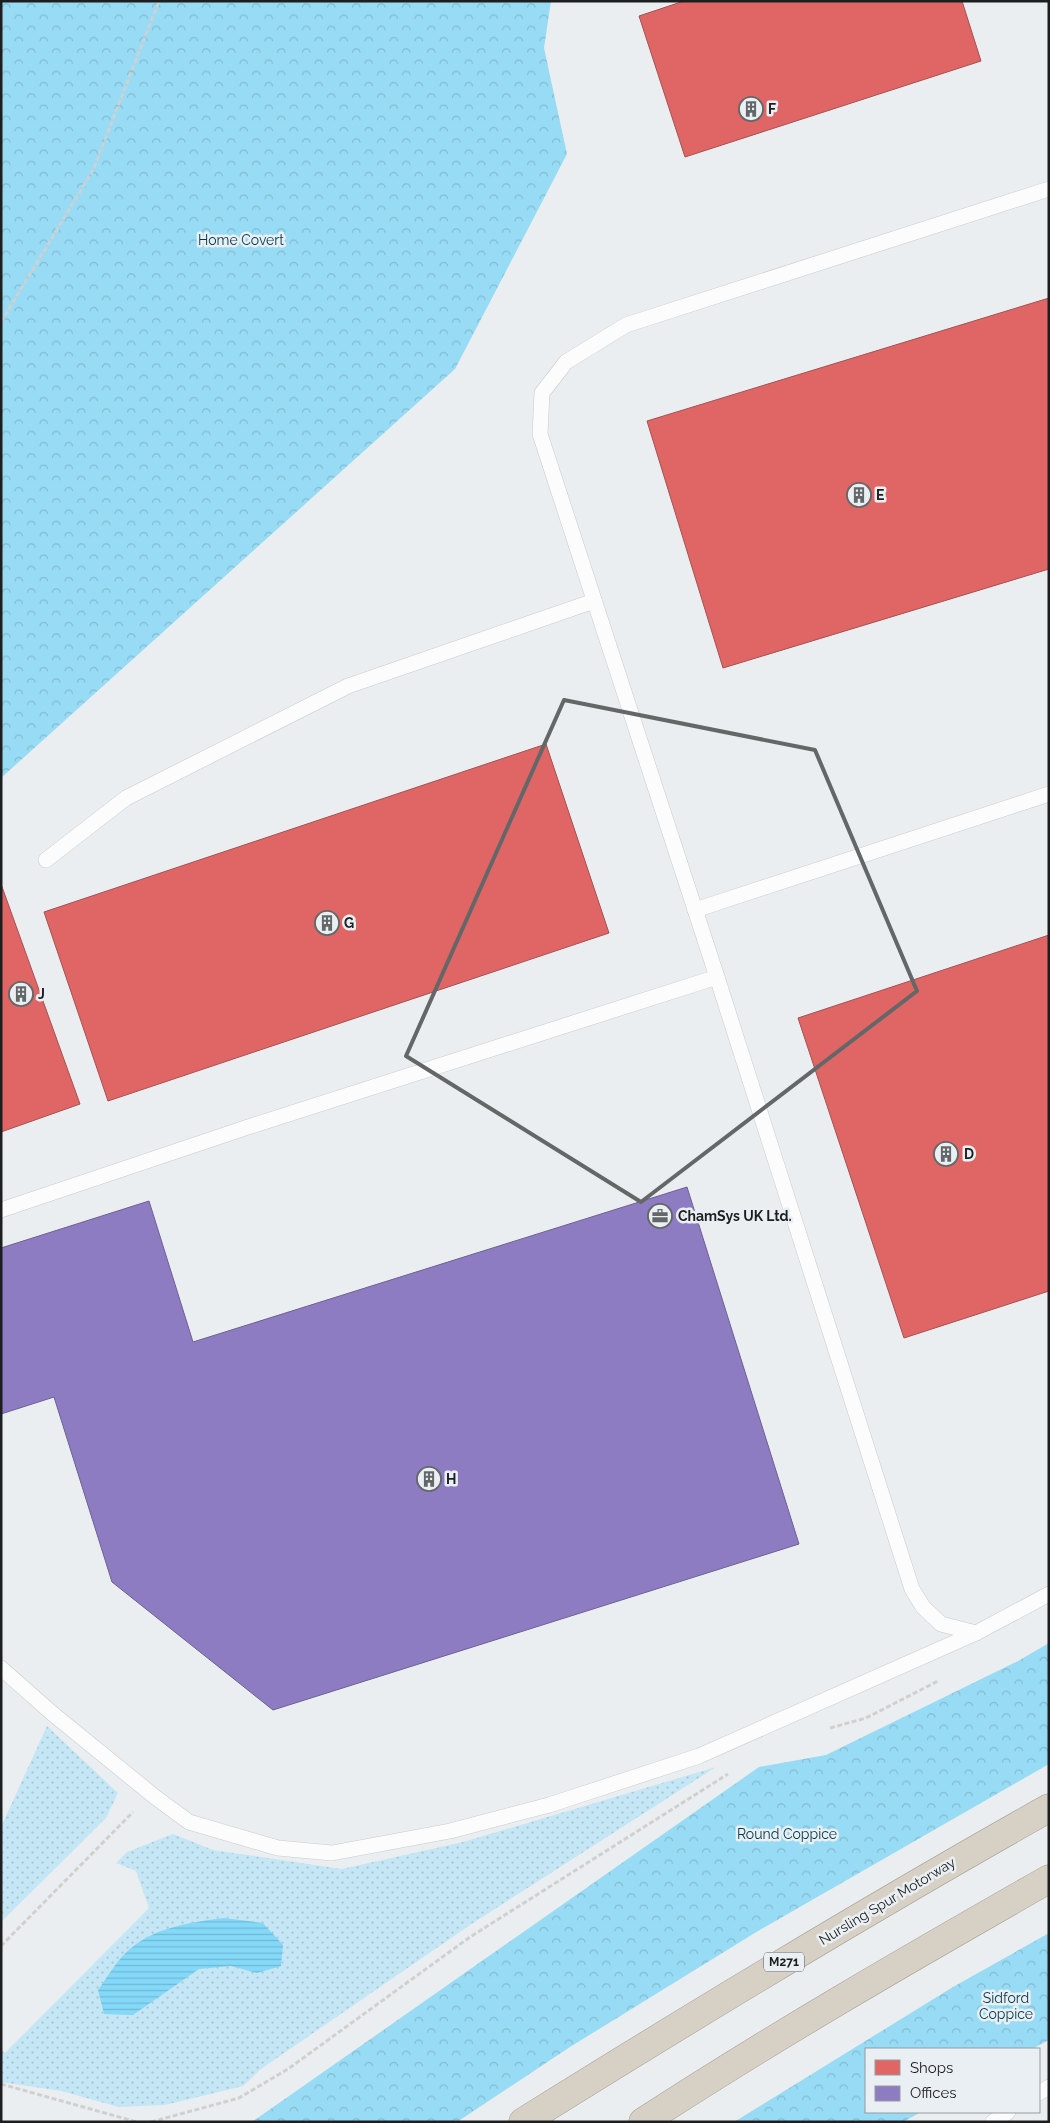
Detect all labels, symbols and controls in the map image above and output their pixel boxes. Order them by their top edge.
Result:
building icon: F [738,96,764,122]
place label: F [768,101,776,117]
park label: Home Covert [198,232,284,248]
building icon: E [846,482,872,508]
place label: E [876,487,884,503]
building icon: G [314,910,340,936]
place label: G [344,915,354,931]
building icon: J [8,981,34,1007]
place label: J [38,986,45,1002]
building icon: D [933,1141,959,1167]
place label: D [964,1146,974,1162]
office icon: ChamSys UK Ltd. [647,1203,673,1229]
place label: ChamSys UK Ltd. [678,1208,792,1224]
building icon: H [416,1466,442,1492]
place label: H [446,1471,456,1487]
park label: Round Coppice [737,1826,837,1842]
street label: Nursling Spur Motorway [816,1854,958,1948]
road number: M271 [764,1952,804,1971]
park label: Sidford Coppice [979,1990,1033,2022]
legend [865,2048,1040,2113]
text: Shops [910,2059,953,2077]
text: Offices [910,2084,957,2102]

